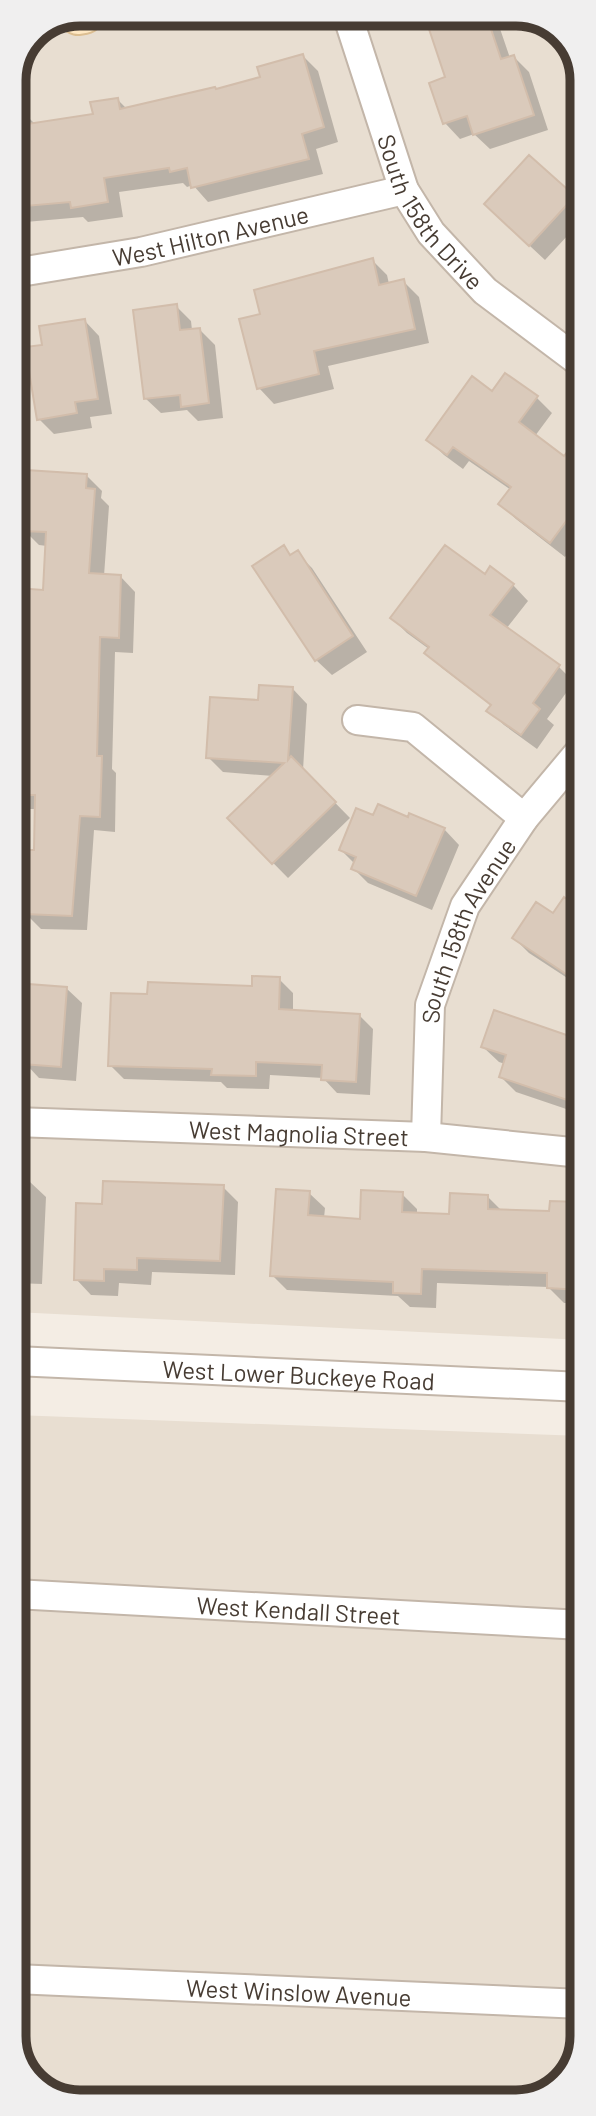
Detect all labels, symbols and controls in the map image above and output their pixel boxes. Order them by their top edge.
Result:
street label: South 158th Drive [372,130,490,295]
street label: West Hilton Avenue [110,199,311,271]
street label: South 158th Avenue [415,832,521,1024]
street label: West Magnolia Street [188,1114,409,1151]
street label: West Lower Buckeye Road [162,1353,436,1395]
street label: West Kendall Street [196,1589,401,1630]
street label: West Winslow Avenue [185,1972,412,2011]

